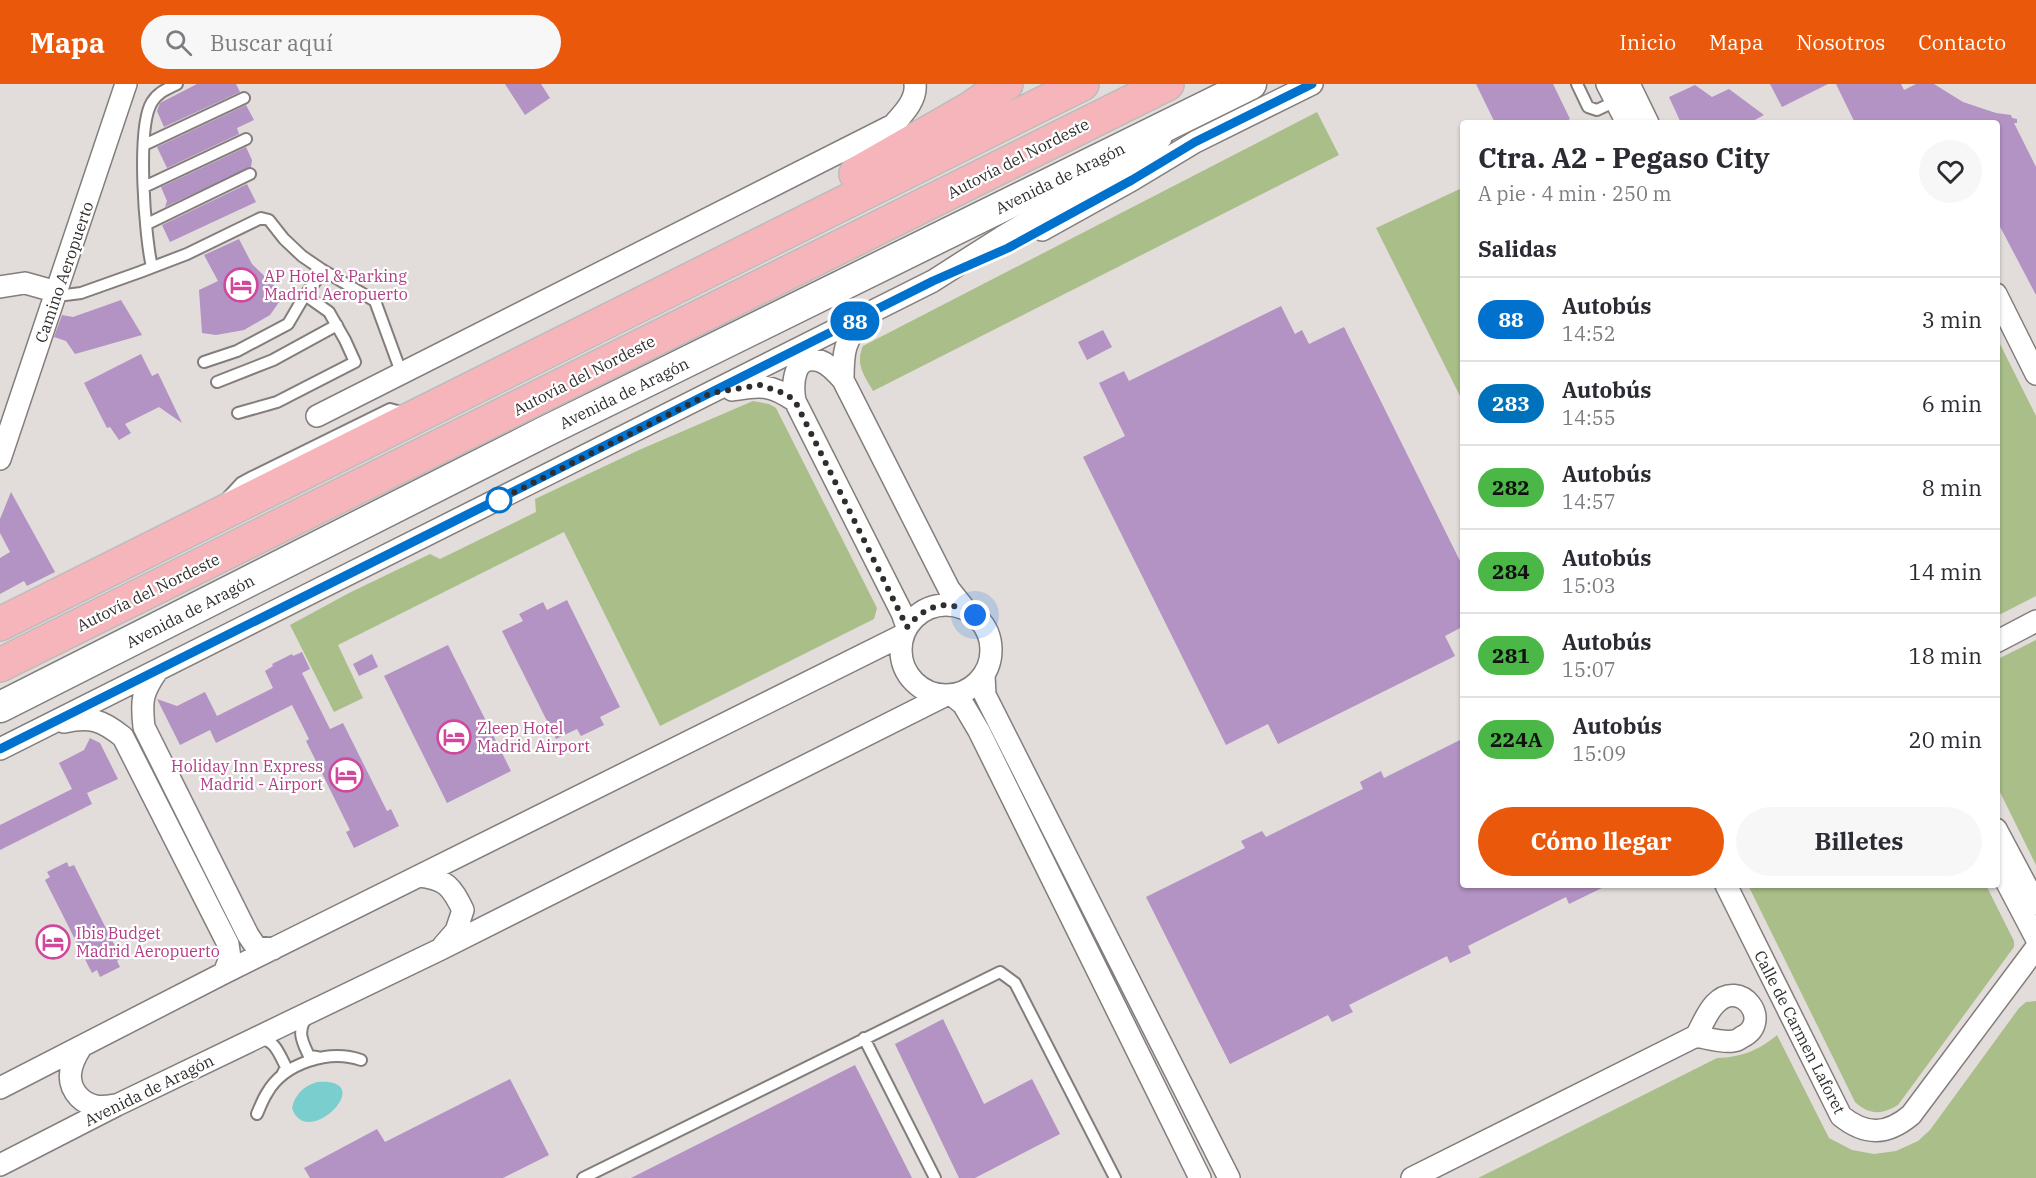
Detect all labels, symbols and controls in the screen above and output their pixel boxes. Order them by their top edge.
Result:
search box [141,15,561,69]
text: Mapa [30,24,105,61]
icon: search [162,26,195,59]
text: Buscar aquí [210,28,333,57]
text: Inicio [1619,28,1676,56]
text: Mapa [1709,28,1763,56]
text: Nosotros [1796,28,1885,56]
text: Contacto [1918,28,2006,56]
street label: Autovía del Nordeste [944,114,1092,202]
street label: Avenida de Aragón [992,138,1128,218]
text: Ctra. A2 - Pegaso City [1478,139,1770,176]
button: heart [1919,140,1982,203]
text: A pie · 4 min · 250 m [1478,180,1672,207]
street label: Camino Aeropuerto [30,199,98,345]
text: Salidas [1478,234,1557,263]
place label: AP Hotel & Parking Madrid Aeropuerto [264,266,408,304]
hotel icon: AP Hotel & Parking Madrid Aeropuerto [223,267,259,303]
text: Autobús [1562,291,1651,320]
line badge: 88 [828,302,882,340]
text: 88 [1498,305,1524,333]
text: 3 min [1922,305,1982,334]
text: 88 [842,307,868,335]
text: 14:52 [1562,320,1616,347]
street label: Autovía del Nordeste [510,331,658,419]
street label: Avenida de Aragón [556,353,692,433]
text: Autobús [1562,375,1651,404]
text: 283 [1492,389,1530,417]
text: 6 min [1922,389,1982,418]
text: 14:55 [1562,404,1616,431]
text: Autobús [1562,459,1651,488]
text: 282 [1492,473,1530,501]
text: 8 min [1922,473,1982,502]
unlabelled marker [486,487,512,513]
text: 14:57 [1562,488,1616,515]
text: Autobús [1562,543,1651,572]
street label: Autovía del Nordeste [73,549,223,635]
text: 284 [1492,557,1530,585]
text: 14 min [1909,557,1982,586]
street label: Avenida de Aragón [122,570,258,652]
text: 15:03 [1562,572,1616,599]
your location [960,600,990,630]
text: Autobús [1562,627,1651,656]
text: 281 [1492,641,1530,669]
text: 18 min [1909,641,1982,670]
text: 15:07 [1562,656,1616,683]
text: Autobús [1572,711,1662,740]
place label: Zleep Hotel Madrid Airport [477,718,590,756]
hotel icon: Zleep Hotel Madrid Airport [436,719,472,755]
text: 224A [1490,725,1542,753]
text: 20 min [1909,725,1982,754]
text: 15:09 [1572,740,1626,767]
place label: Holiday Inn Express Madrid - Airport [171,756,323,794]
hotel icon: Holiday Inn Express Madrid - Airport [328,757,364,793]
button: Cómo llegar [1478,807,1724,876]
button: Billetes [1736,807,1982,876]
place label: Ibis Budget Madrid Aeropuerto [76,923,220,961]
hotel icon: Ibis Budget Madrid Aeropuerto [35,924,71,960]
street label: Calle de Carmen Laforet [1750,947,1850,1117]
street label: Avenida de Aragón [81,1050,217,1130]

